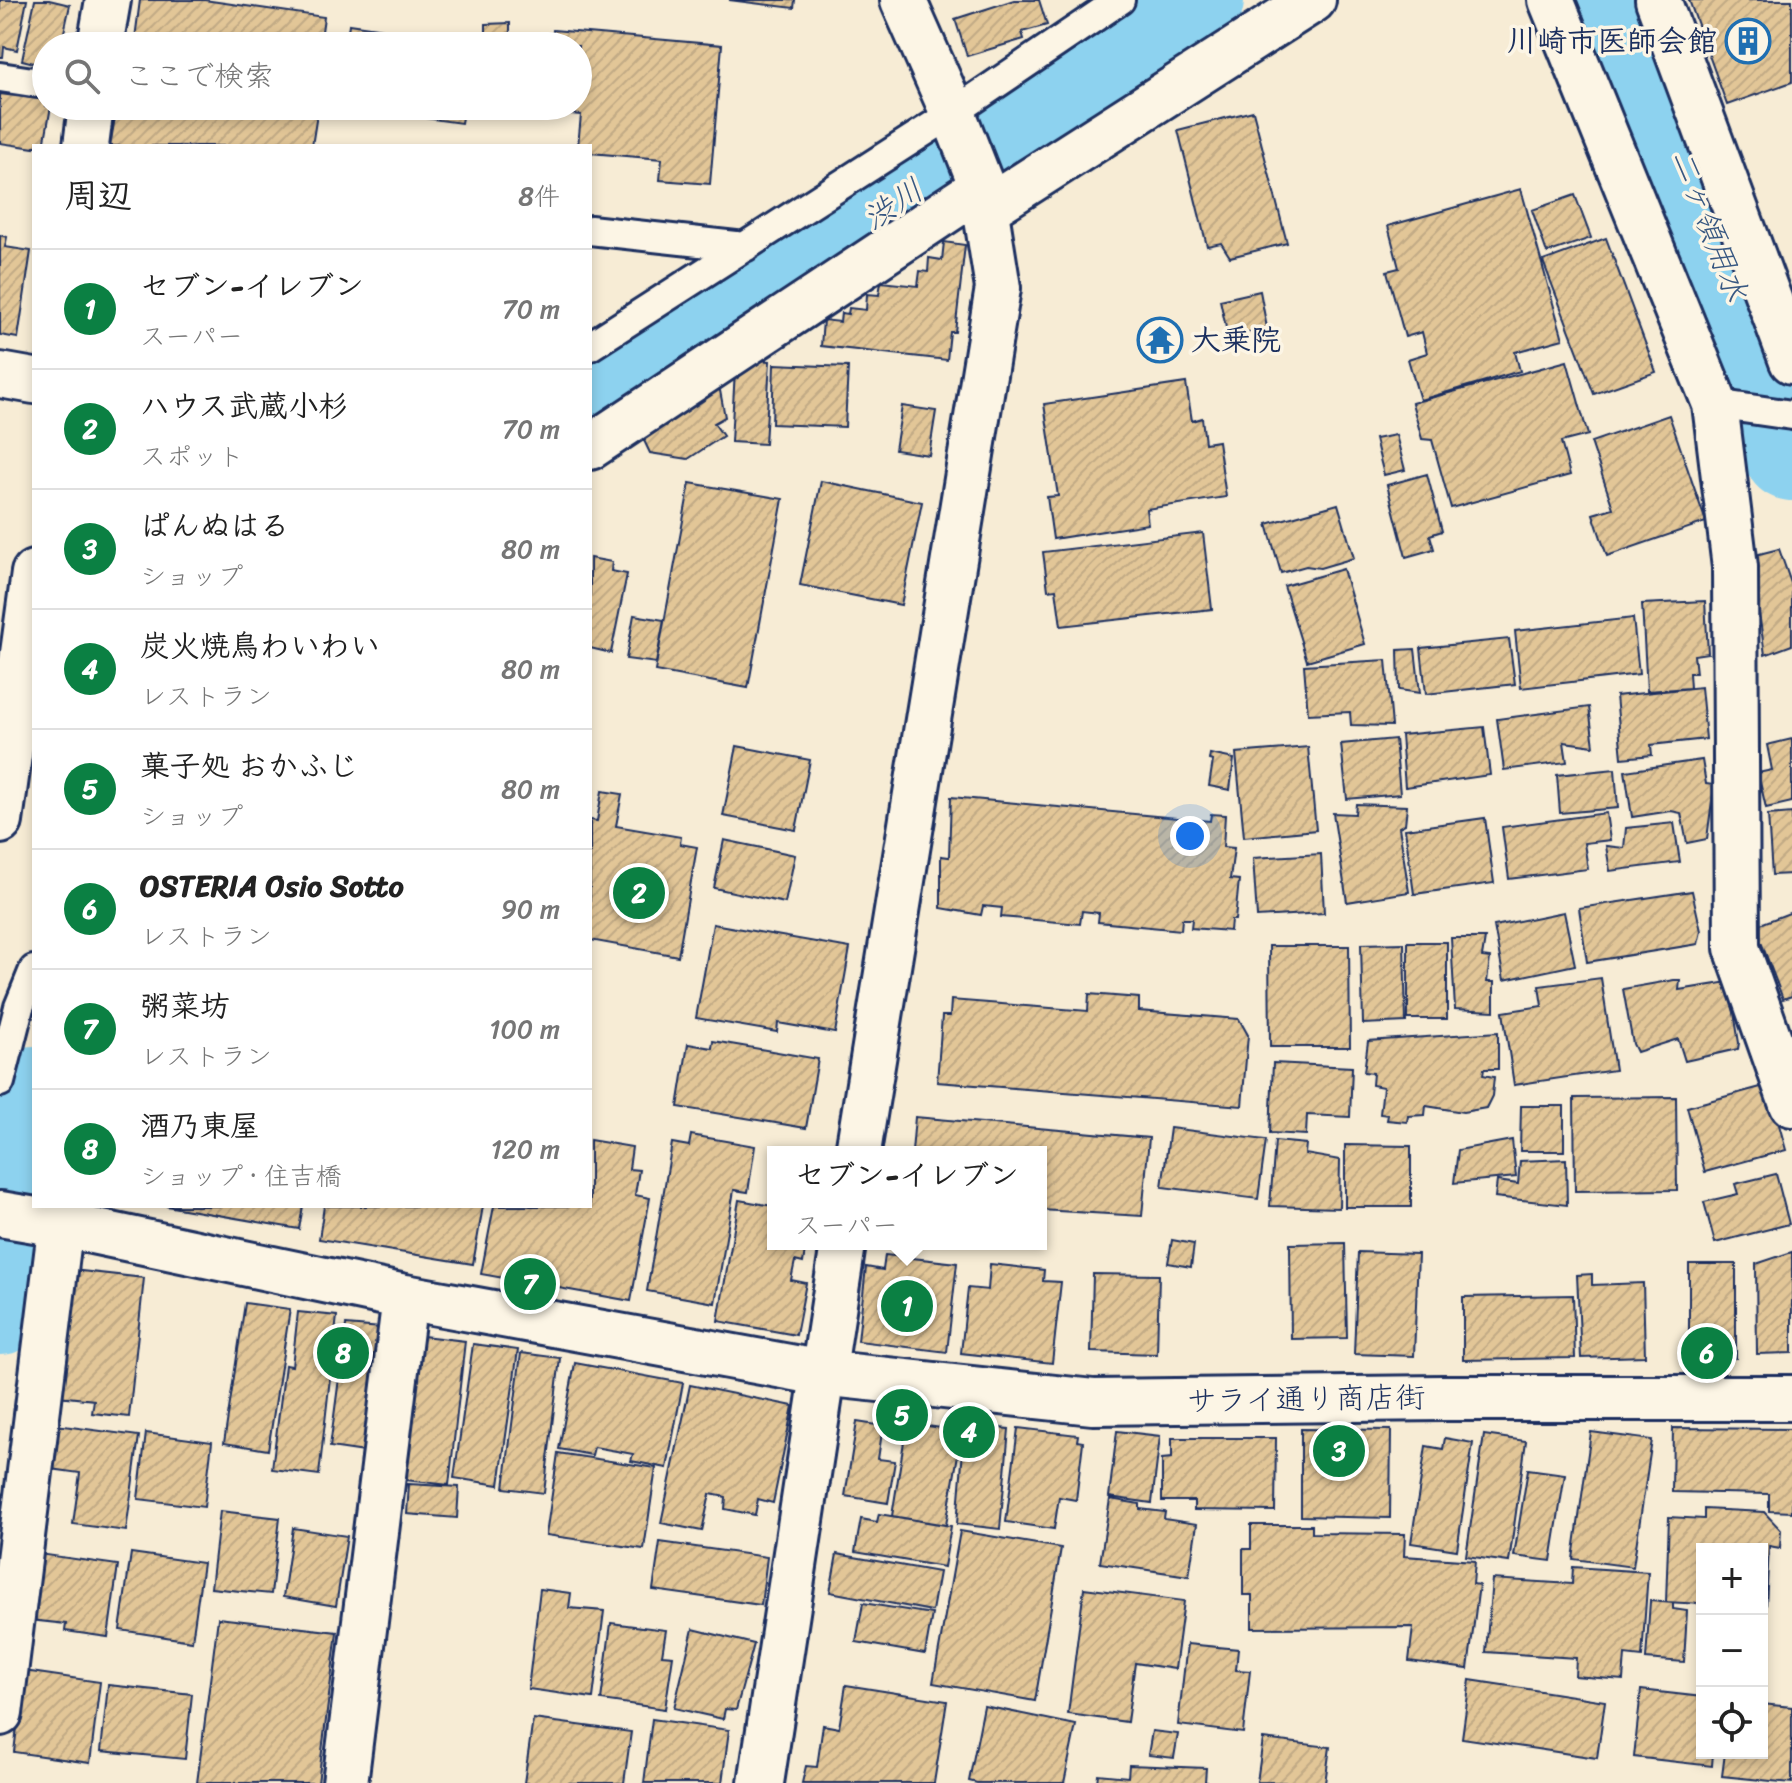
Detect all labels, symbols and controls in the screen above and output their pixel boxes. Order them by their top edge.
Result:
place label: 川崎市医師会館 [1507,14,1717,68]
building icon: 川崎市医師会館 [1724,17,1772,65]
search box [32,32,592,120]
text: ここで検索 [124,49,274,103]
icon: search [60,54,104,98]
water label: 二ヶ領用水 [1654,140,1765,310]
water label: 渋川 [851,163,936,246]
text: 周辺 [64,166,132,226]
text: 8件 [518,173,560,219]
text: セブン-イレブン [140,259,364,313]
text: 1 [84,286,96,332]
text: 70 m [502,286,560,332]
text: スーパー [140,313,243,359]
place label: 大乗院 [1191,313,1281,367]
temple icon: 大乗院 [1136,316,1184,364]
text: ハウス武蔵小杉 [140,379,348,433]
text: 2 [82,406,98,452]
text: 70 m [502,406,560,452]
text: スポット [140,433,244,479]
text: ぱんぬはる [140,499,290,553]
text: 3 [83,526,97,572]
text: 80 m [501,526,560,572]
text: ショップ [140,553,243,599]
text: 炭火焼鳥わいわい [140,619,380,673]
text: 4 [82,646,98,692]
text: 80 m [501,646,560,692]
text: レストラン [140,673,272,719]
text: 菓子処 おかふじ [140,739,358,793]
text: 5 [82,766,98,812]
text: 80 m [501,766,560,812]
text: ショップ [140,793,243,839]
your location [1170,816,1210,856]
text: OSTERIA Osio Sotto [140,859,404,913]
pin: 2 [613,863,665,923]
text: 6 [83,886,97,932]
text: 90 m [501,886,560,932]
text: レストラン [140,913,272,959]
text: 粥菜坊 [140,979,230,1033]
text: 7 [83,1006,97,1052]
text: 100 m [489,1006,560,1052]
text: レストラン [140,1033,272,1079]
text: 酒乃東屋 [140,1099,260,1153]
text: 8 [82,1126,98,1172]
text: 120 m [491,1126,560,1172]
popup [767,1146,1047,1250]
text: セブン-イレブン [795,1148,1019,1202]
text: ショップ · 住吉橋 [140,1153,341,1199]
text: スーパー [795,1202,898,1248]
pin: 7 [504,1254,556,1314]
pin: 1 [881,1276,933,1336]
pin: 8 [317,1323,369,1383]
pin: 6 [1681,1323,1733,1383]
street label: サライ通り商店街 [1186,1370,1426,1428]
pin: 5 [876,1385,928,1445]
pin: 4 [943,1402,995,1462]
pin: 3 [1313,1421,1365,1481]
map controls [1696,1543,1768,1759]
button: + [1696,1543,1768,1615]
button: − [1696,1615,1768,1687]
button: locate [1696,1687,1768,1759]

